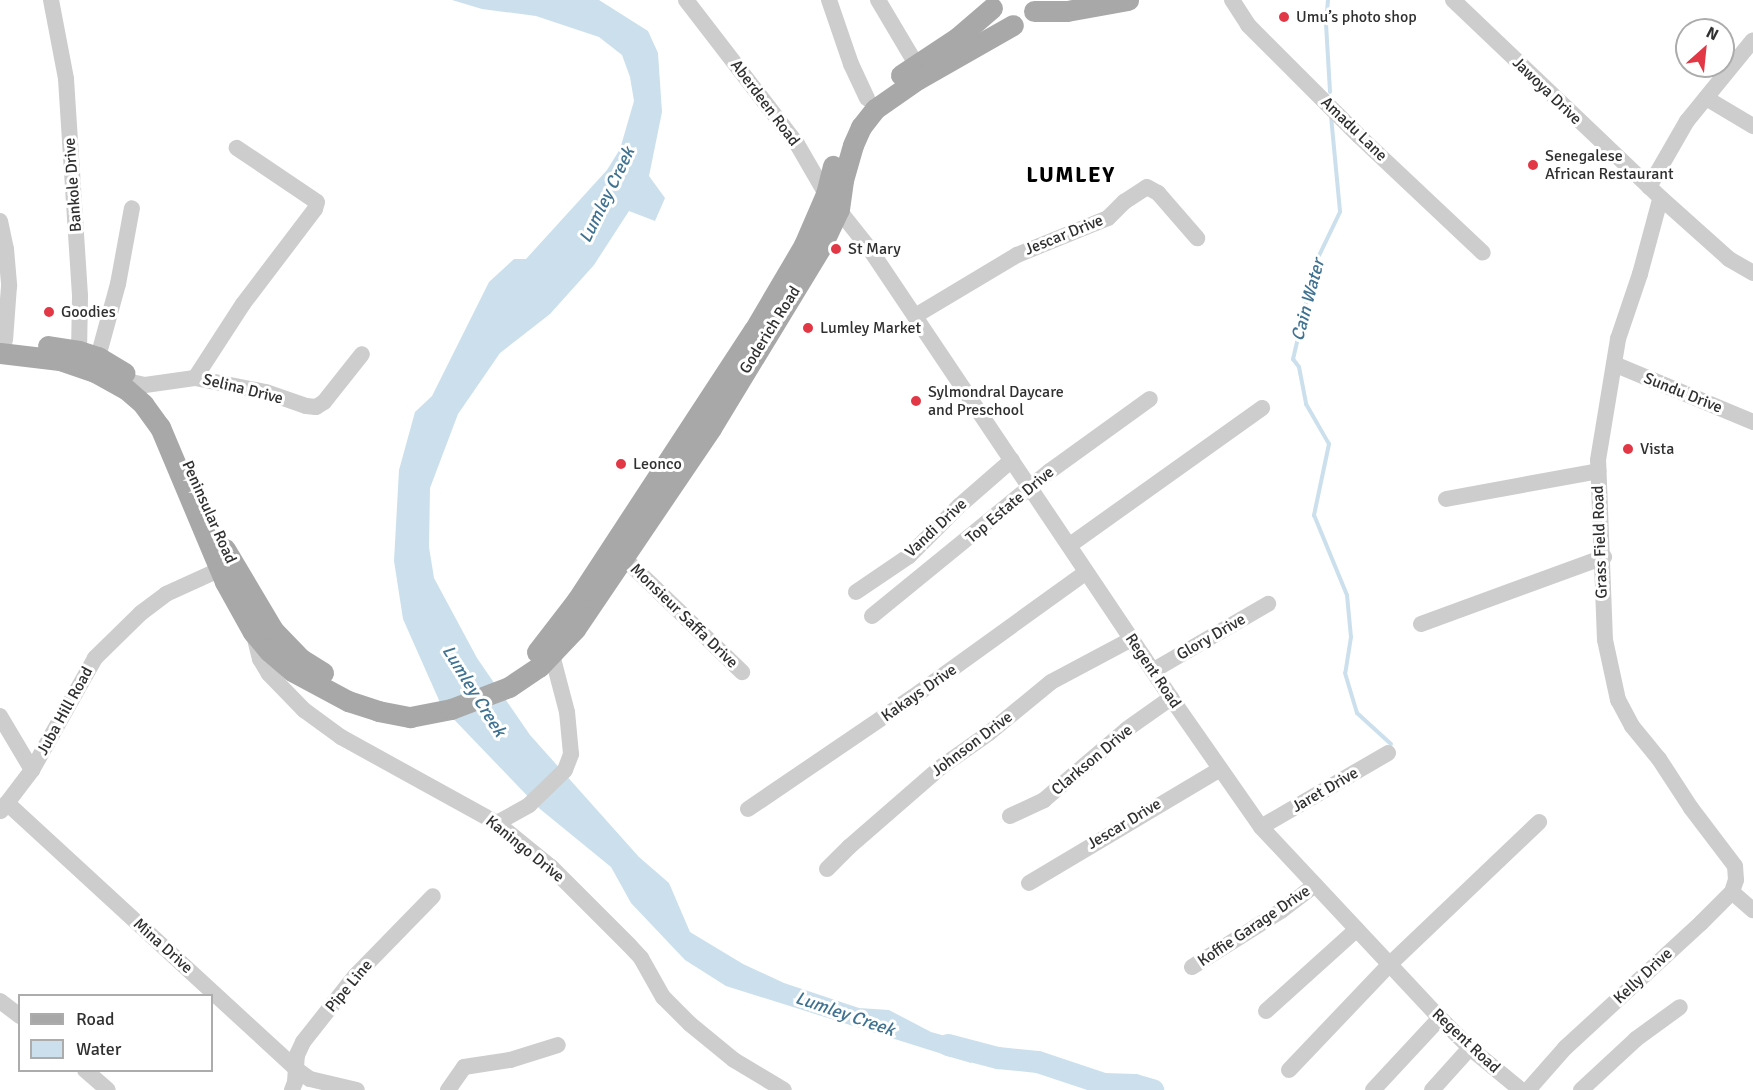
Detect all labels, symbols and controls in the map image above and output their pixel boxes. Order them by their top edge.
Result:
place label: Umu’s photo shop [1296,7,1417,27]
marker: Umu’s photo shop [1277,10,1291,24]
north arrow [1675,18,1735,78]
text: N [1703,22,1722,45]
street label: Jawoya Drive [1508,53,1586,129]
street label: Aberdeen Road [726,56,804,150]
street label: Amadu Lane [1317,93,1391,165]
street label: Bankole Drive [60,137,86,233]
water label: Lumley Creek [575,144,639,246]
place label: Senegalese African Restaurant [1545,146,1674,184]
marker: Senegalese African Restaurant [1526,158,1540,172]
district label: LUMLEY [1026,162,1116,188]
street label: Jescar Drive [1022,211,1106,259]
place label: St Mary [848,239,901,259]
marker: St Mary [829,242,843,256]
water label: Cain Water [1287,257,1329,343]
street label: Goderich Road [735,283,805,377]
place label: Goodies [61,302,116,322]
marker: Goodies [42,305,56,319]
place label: Lumley Market [820,318,921,338]
marker: Lumley Market [801,321,815,335]
street label: Sundu Drive [1641,369,1725,417]
street label: Selina Drive [201,370,285,408]
place label: Sylmondral Daycare and Preschool [928,382,1064,420]
marker: Sylmondral Daycare and Preschool [909,394,923,408]
place label: Vista [1640,439,1674,459]
marker: Vista [1621,442,1635,456]
place label: Leonco [633,454,682,474]
marker: Leonco [614,457,628,471]
street label: Peninsular Road [178,458,240,566]
street label: Top Estate Drive [962,463,1058,547]
street label: Grass Field Road [1588,485,1612,599]
street label: Vandi Drive [901,495,971,561]
street label: Monsieur Saffa Drive [626,560,742,672]
street label: Glory Drive [1173,610,1249,664]
street label: Regent Road [1121,630,1185,712]
water label: Lumley Creek [437,641,511,741]
street label: Kakays Drive [878,660,960,726]
street label: Juba Hill Road [33,663,97,759]
street label: Johnson Drive [928,707,1016,781]
street label: Clarkson Drive [1048,721,1136,799]
street label: Jaret Drive [1288,763,1362,817]
street label: Jescar Drive [1083,794,1165,854]
street label: Kaningo Drive [482,811,568,887]
street label: Koffie Garage Drive [1194,881,1314,971]
street label: Mina Drive [129,914,197,978]
street label: Kelly Drive [1610,944,1676,1008]
street label: Pipe Line [322,956,376,1016]
water label: Lumley Creek [792,987,898,1041]
legend [18,994,213,1072]
street label: Regent Road [1428,1005,1504,1077]
text: Road [76,1008,115,1030]
text: Water [76,1038,121,1060]

